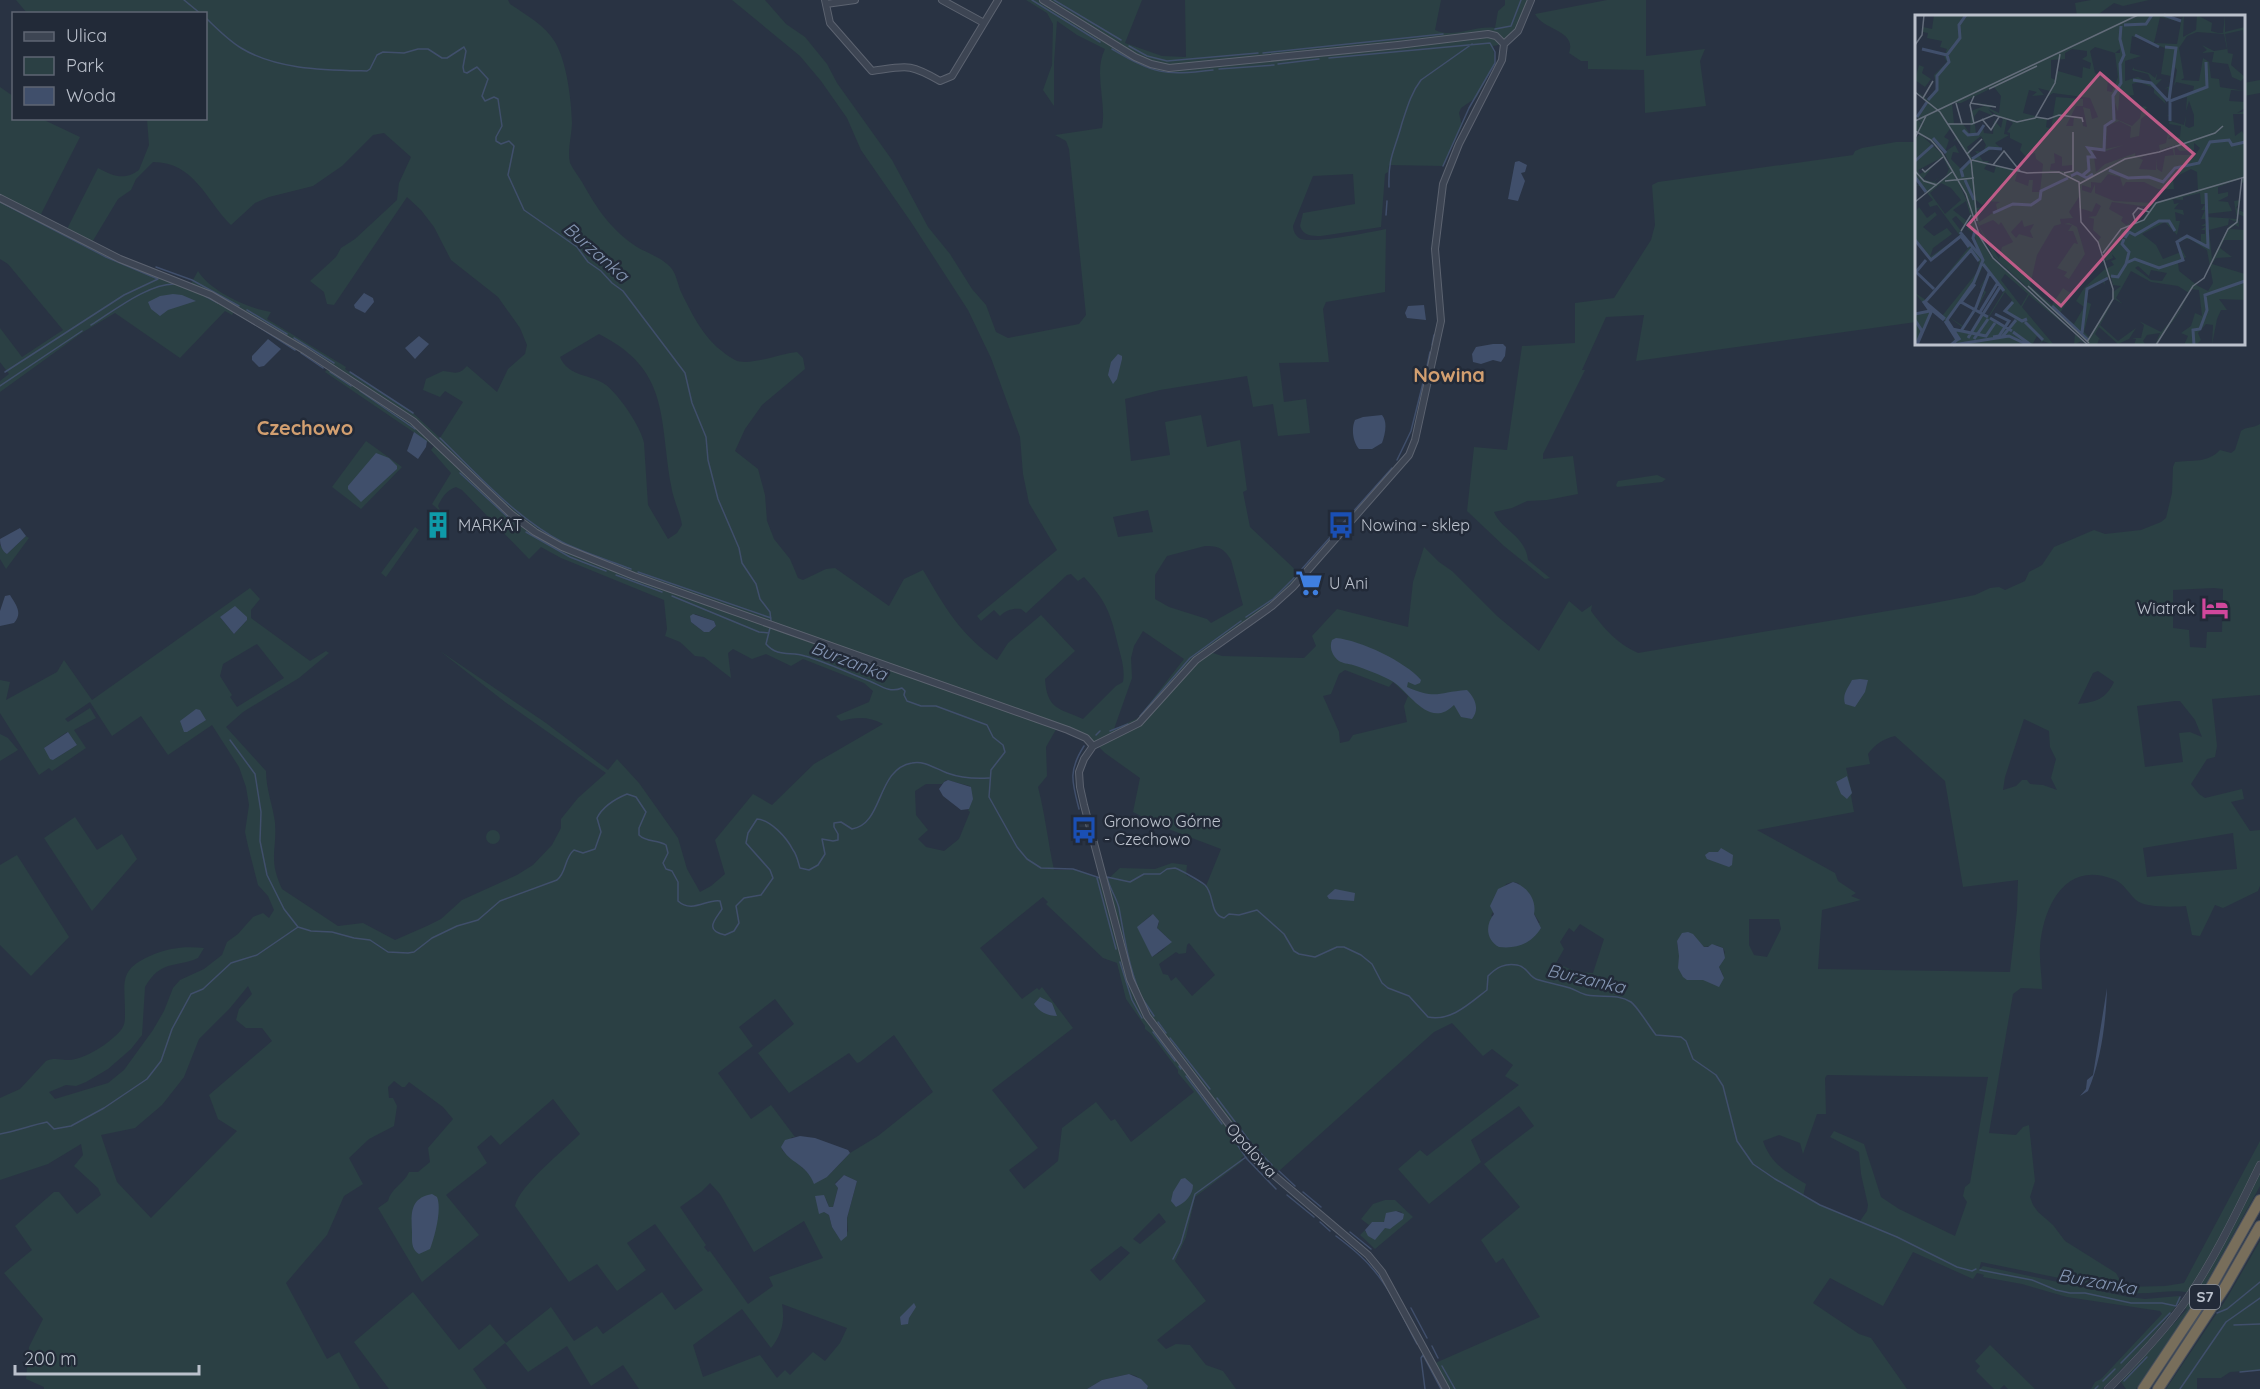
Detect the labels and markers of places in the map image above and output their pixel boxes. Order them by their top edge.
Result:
building icon: MARKAT [423,510,453,540]
bus stop icon: Nowina - sklep [1326,510,1356,540]
place label: MARKAT [458,515,523,535]
place label: Nowina - sklep [1361,515,1470,535]
supermarket icon: U Ani [1294,568,1324,598]
place label: U Ani [1329,573,1368,593]
hotel icon: Wiatrak [2200,593,2230,623]
place label: Wiatrak [2137,598,2195,618]
place label: Gronowo Górne - Czechowo [1104,811,1221,849]
bus stop icon: Gronowo Górne - Czechowo [1069,815,1099,845]

